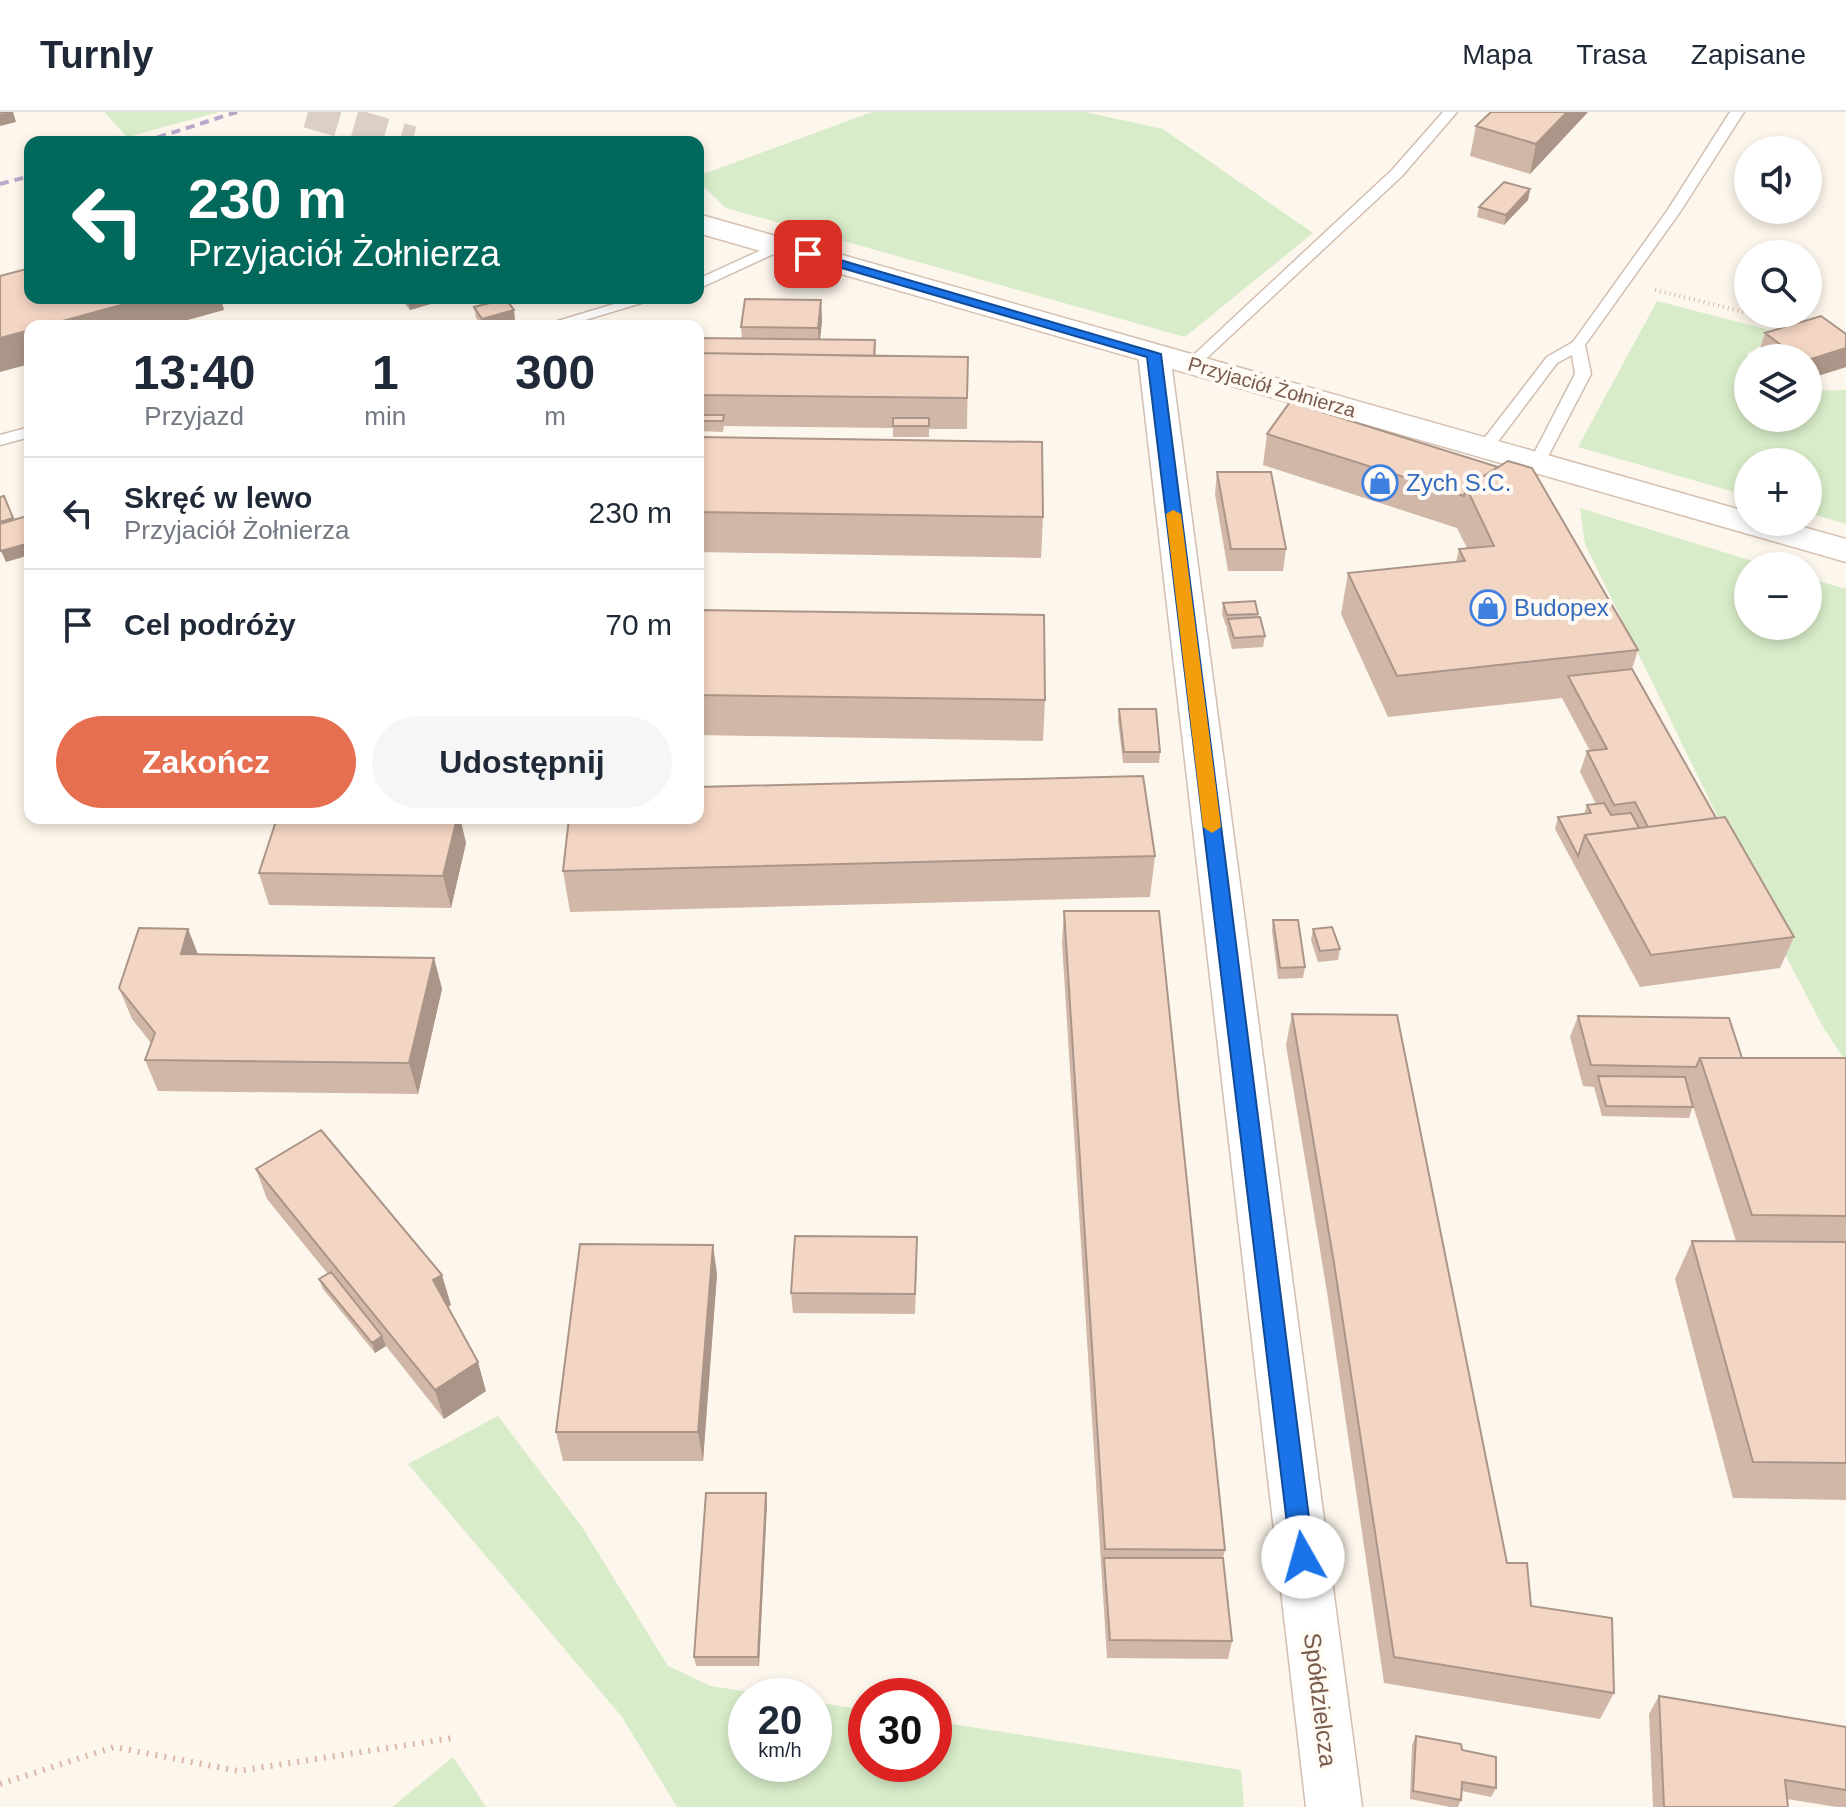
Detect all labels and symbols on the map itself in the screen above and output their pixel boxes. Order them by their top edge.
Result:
pin [774,220,842,288]
street label: Przyjaciół Żołnierza [1186,353,1359,422]
shop icon: Zych S.C. [1361,464,1399,502]
place label: Zych S.C. [1406,469,1511,496]
shop icon: Budopex [1469,589,1507,627]
place label: Budopex [1514,594,1609,621]
position arrow [1261,1515,1345,1599]
street label: Spółdzielcza [1299,1631,1342,1769]
speed limit sign: 30 [848,1678,952,1782]

